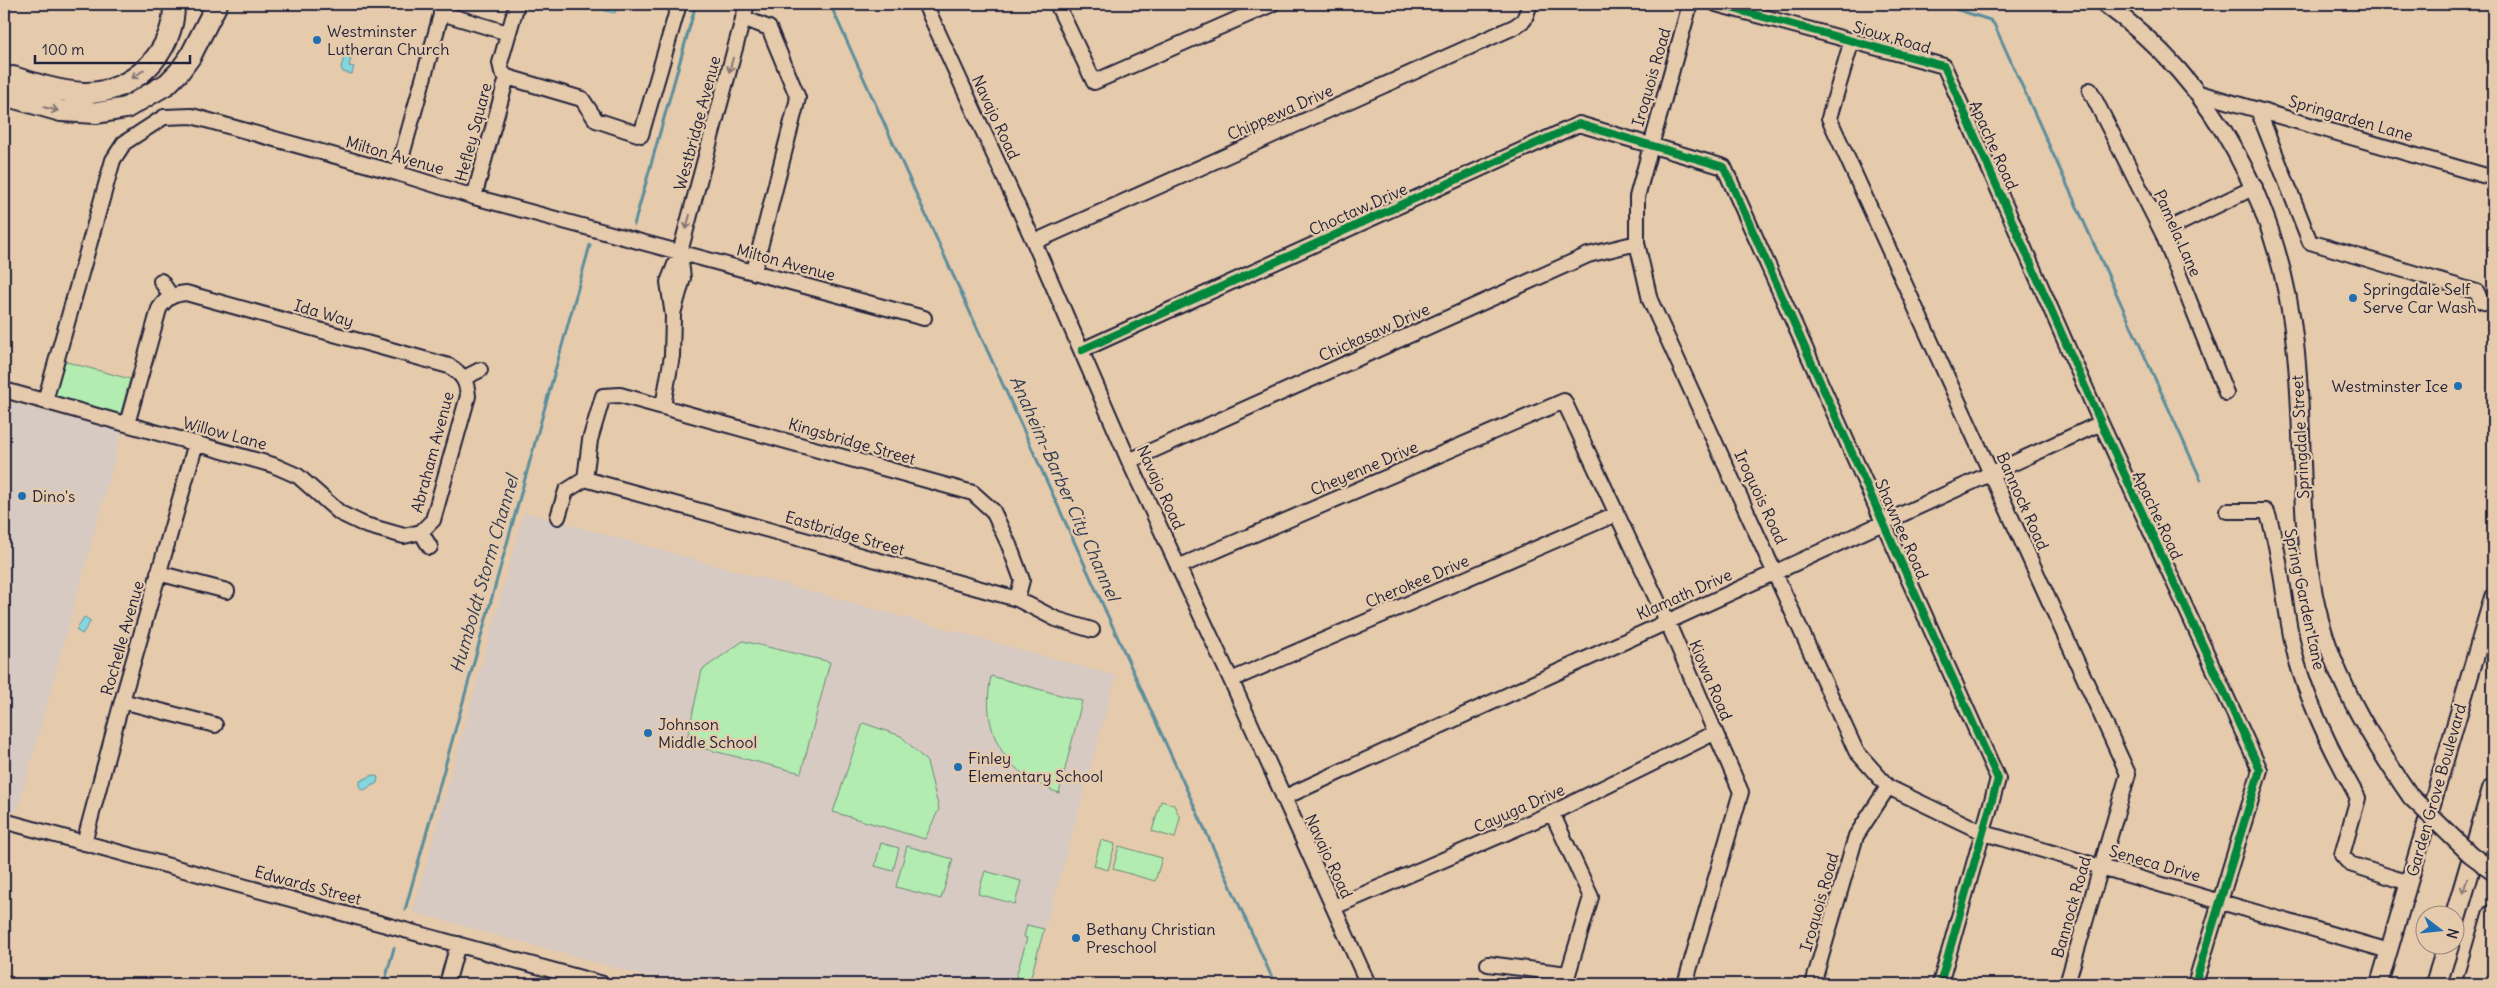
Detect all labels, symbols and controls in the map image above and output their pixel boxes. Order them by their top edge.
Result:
street label: Sioux Road [1851,16,1933,58]
place label: Westminster Lutheran Church [327,21,449,59]
street label: Iroquois Road [1627,25,1675,129]
scale bar [35,32,190,64]
marker: Westminster Lutheran Church [311,34,323,46]
text: 100 m [42,40,84,59]
street label: Westbridge Avenue [669,53,725,193]
one-way arrow [725,57,735,73]
one-way arrow [132,69,145,80]
street label: Navajo Road [968,72,1024,162]
street label: Chippewa Drive [1224,80,1336,144]
street label: Hefley Square [450,81,496,183]
street label: Springarden Lane [2287,91,2415,145]
street label: Apache Road [1965,97,2023,193]
one-way arrow [43,105,59,114]
street label: Milton Avenue [344,131,446,179]
street label: Choctaw Drive [1306,178,1410,240]
street label: Pamela Lane [2150,186,2206,280]
one-way arrow [683,214,692,230]
street label: Milton Avenue [735,239,837,285]
place label: Springdale Self Serve Car Wash [2363,279,2477,317]
marker: Springdale Self Serve Car Wash [2347,292,2359,304]
street label: Ida Way [292,295,356,331]
street label: Chickasaw Drive [1315,299,1433,365]
water label: Anaheim-Barber City Channel [1005,372,1126,607]
street label: Springdale Street [2287,374,2313,499]
place label: Westminster Ice [2331,376,2448,396]
marker: Westminster Ice [2452,380,2464,392]
street label: Abraham Avenue [406,389,458,515]
street label: Willow Lane [181,412,269,454]
street label: Kingsbridge Street [786,413,918,469]
street label: Cheyenne Drive [1307,436,1421,500]
street label: Navajo Road [1133,442,1189,532]
street label: Iroquois Road [1730,447,1792,547]
street label: Bannock Road [1993,449,2053,553]
street label: Apache Road [2129,467,2187,563]
water label: Humboldt Storm Channel [445,470,524,676]
street label: Shawnee Road [1871,476,1933,582]
place label: Dino's [32,486,75,506]
marker: Dino's [16,490,28,502]
street label: Eastbridge Street [783,506,908,560]
street label: Spring Garden Lane [2280,527,2330,671]
street label: Cherokee Drive [1362,550,1472,612]
street label: Klamath Drive [1633,564,1735,624]
street label: Rochelle Avenue [96,578,148,698]
street label: Kiowa Road [1685,637,1737,723]
street label: Garden Grove Boulevard [2402,701,2470,879]
place label: Johnson Middle School [658,714,757,752]
marker: Johnson Middle School [642,727,654,739]
place label: Finley Elementary School [968,748,1103,786]
marker: Finley Elementary School [952,761,964,773]
street label: Cayuga Drive [1470,779,1568,837]
street label: Navajo Road [1301,811,1357,901]
street label: Seneca Drive [2107,840,2203,886]
street label: Iroquois Road [1795,850,1843,954]
street label: Bannock Road [2047,854,2095,960]
street label: Edwards Street [252,861,364,909]
one-way arrow [2459,878,2469,894]
north arrow [2414,906,2464,956]
place label: Bethany Christian Preschool [1086,919,1215,957]
text: N [2443,926,2462,941]
marker: Bethany Christian Preschool [1070,932,1082,944]

